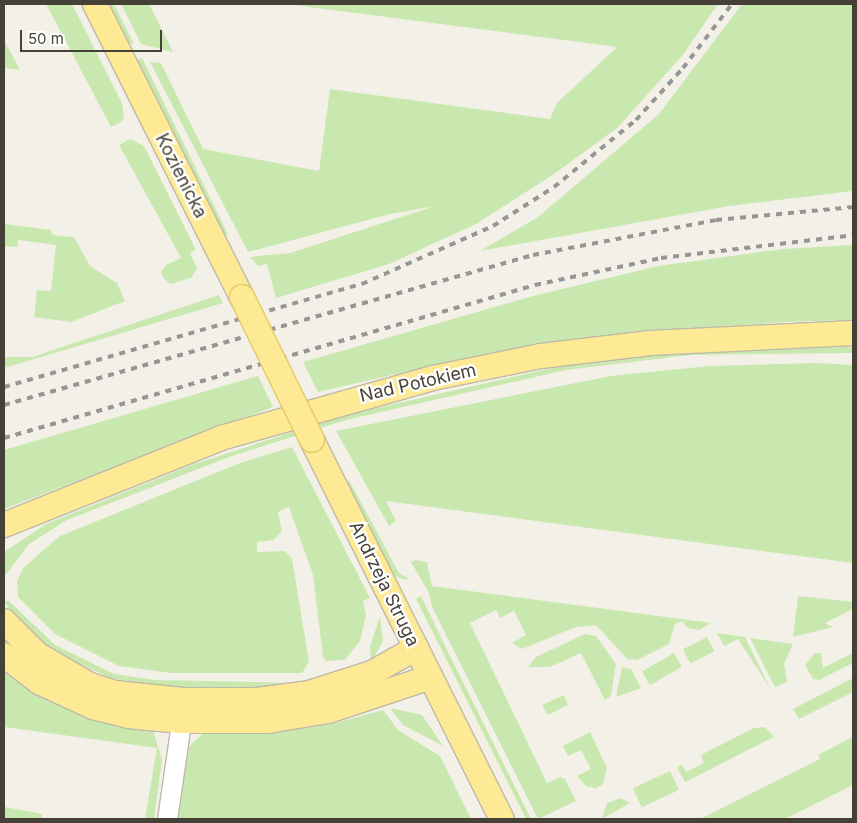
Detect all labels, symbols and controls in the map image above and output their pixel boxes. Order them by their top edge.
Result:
scale bar [22,20,165,52]
text: 50 m [28,29,64,48]
street label: Kozienicka [151,130,211,222]
street label: Nad Potokiem [358,359,478,407]
street label: Andrzeja Struga [344,518,424,650]

